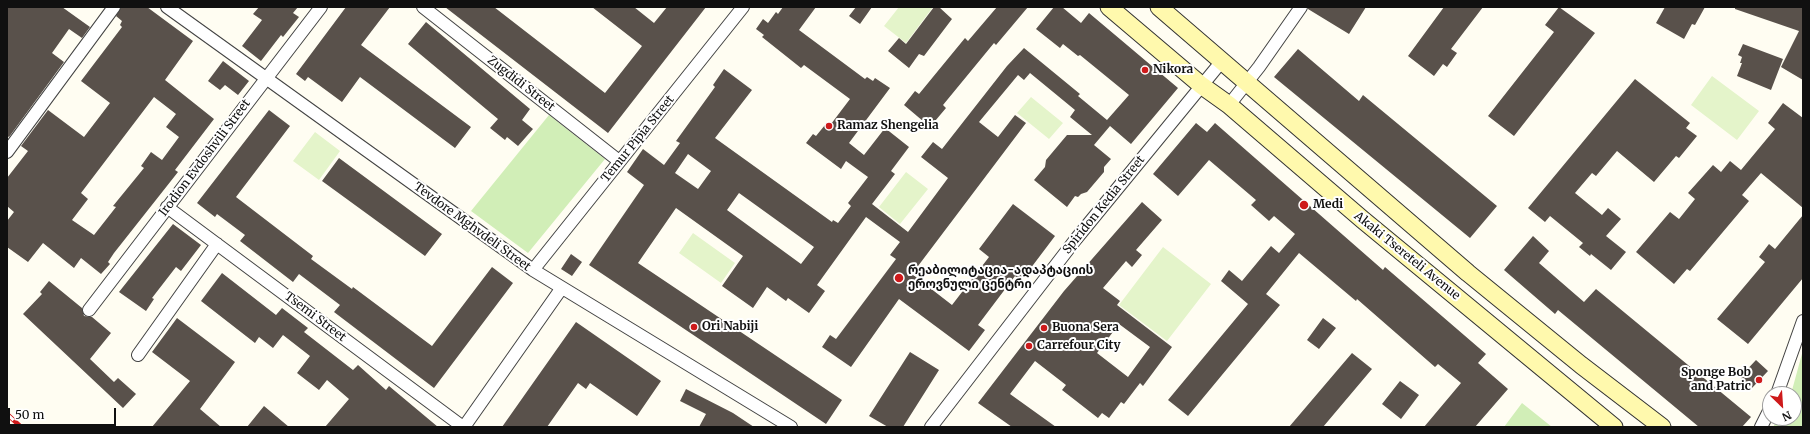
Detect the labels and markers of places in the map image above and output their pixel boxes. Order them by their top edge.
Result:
place label: Nikora [1153,63,1193,77]
marker: Nikora [1140,65,1150,75]
place label: Ramaz Shengelia [837,119,939,133]
marker: Ramaz Shengelia [824,121,834,131]
place label: Medi [1313,198,1343,212]
marker: Medi [1298,199,1310,211]
place label: რეაბილიტაცია-ადაპტაციის ეროვნული ცენტრი [908,264,1093,292]
marker: რეაბილიტაცია-ადაპტაციის ეროვნული ცენტრი [893,272,905,284]
place label: Ori Nabiji [702,320,758,334]
place label: Buona Sera [1052,321,1119,335]
marker: Ori Nabiji [689,322,699,332]
marker: Buona Sera [1039,323,1049,333]
place label: Carrefour City [1037,339,1121,353]
marker: Carrefour City [1024,341,1034,351]
place label: Sponge Bob and Patric [1681,366,1751,394]
marker: Sponge Bob and Patric [1754,375,1764,385]

